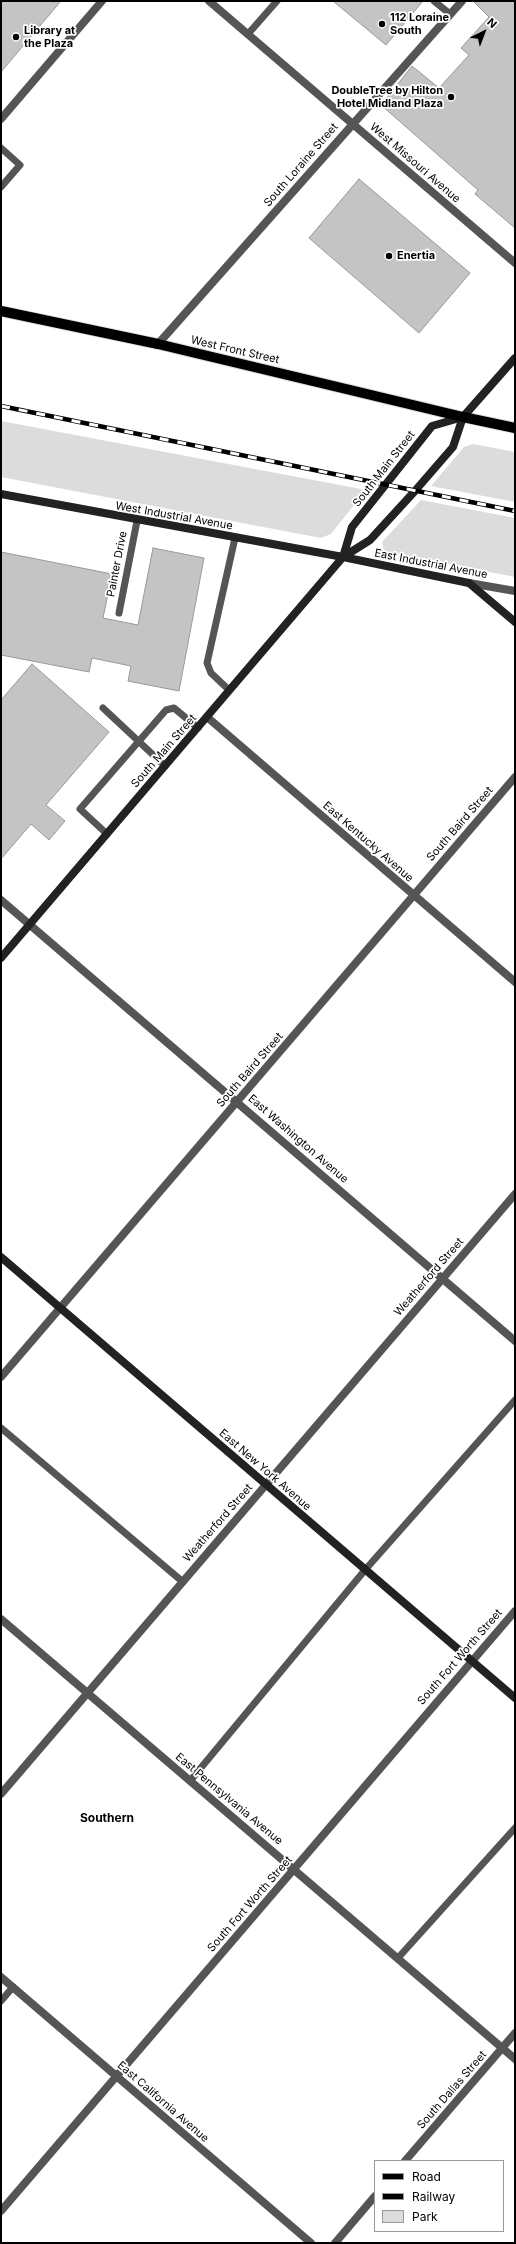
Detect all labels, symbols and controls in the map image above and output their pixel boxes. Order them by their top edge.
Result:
place label: 112 Loraine South [390,11,449,37]
north arrow [464,12,504,52]
text: N [484,15,500,31]
marker: 112 Loraine South [377,19,387,29]
place label: Library at the Plaza [24,24,75,50]
marker: Library at the Plaza [11,32,21,42]
place label: DoubleTree by Hilton Hotel Midland Plaza [331,84,443,110]
marker: DoubleTree by Hilton Hotel Midland Plaza [446,92,456,102]
street label: West Missouri Avenue [367,120,463,206]
street label: South Loraine Street [261,121,341,209]
place label: Enertia [397,249,435,263]
marker: Enertia [384,251,394,261]
street label: West Front Street [190,333,280,367]
street label: South Main Street [350,428,418,510]
street label: West Industrial Avenue [114,499,234,533]
street label: Painter Drive [104,530,130,598]
street label: East Industrial Avenue [373,547,489,581]
street label: South Main Street [129,712,199,790]
street label: South Baird Street [424,784,496,864]
street label: East Kentucky Avenue [320,799,416,885]
street label: South Baird Street [214,1030,286,1110]
street label: East Washington Avenue [245,1092,351,1186]
street label: Weatherford Street [392,1235,466,1319]
street label: East New York Avenue [216,1427,314,1513]
street label: Weatherford Street [181,1481,255,1565]
street label: South Fort Worth Street [415,1606,505,1708]
street label: East Pennsylvania Avenue [173,1750,285,1848]
district label: Southern [80,1811,134,1825]
street label: South Fort Worth Street [205,1853,295,1955]
street label: South Dallas Street [415,2048,489,2132]
street label: East California Avenue [115,2059,211,2145]
legend [374,2160,504,2232]
text: Road [412,2169,441,2184]
text: Railway [412,2189,455,2204]
text: Park [412,2209,438,2224]

